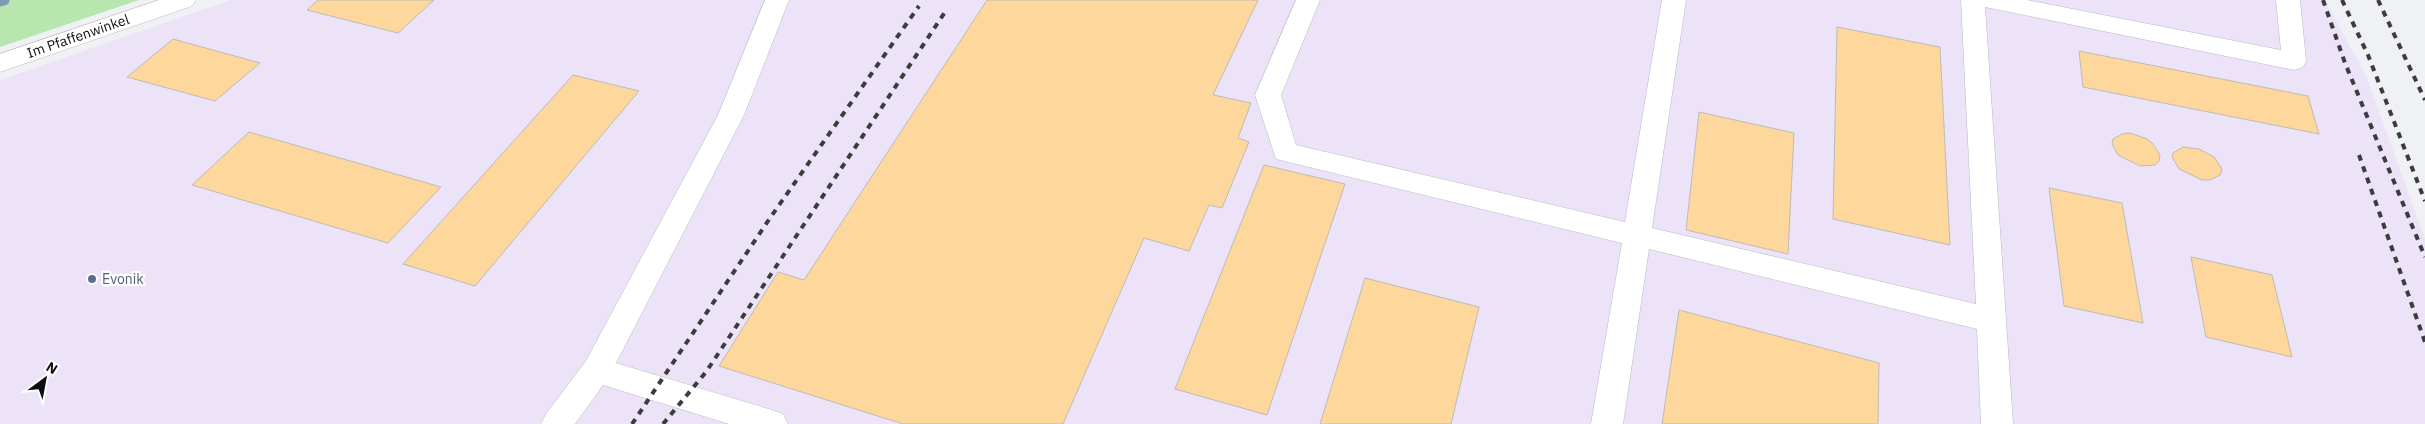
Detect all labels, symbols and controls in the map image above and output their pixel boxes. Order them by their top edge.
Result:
street label: Im Pfaffenwinkel [24,10,132,62]
place label: Evonik [102,270,144,288]
marker: Evonik [86,273,98,285]
north arrow [20,354,70,404]
text: N [43,358,61,378]

